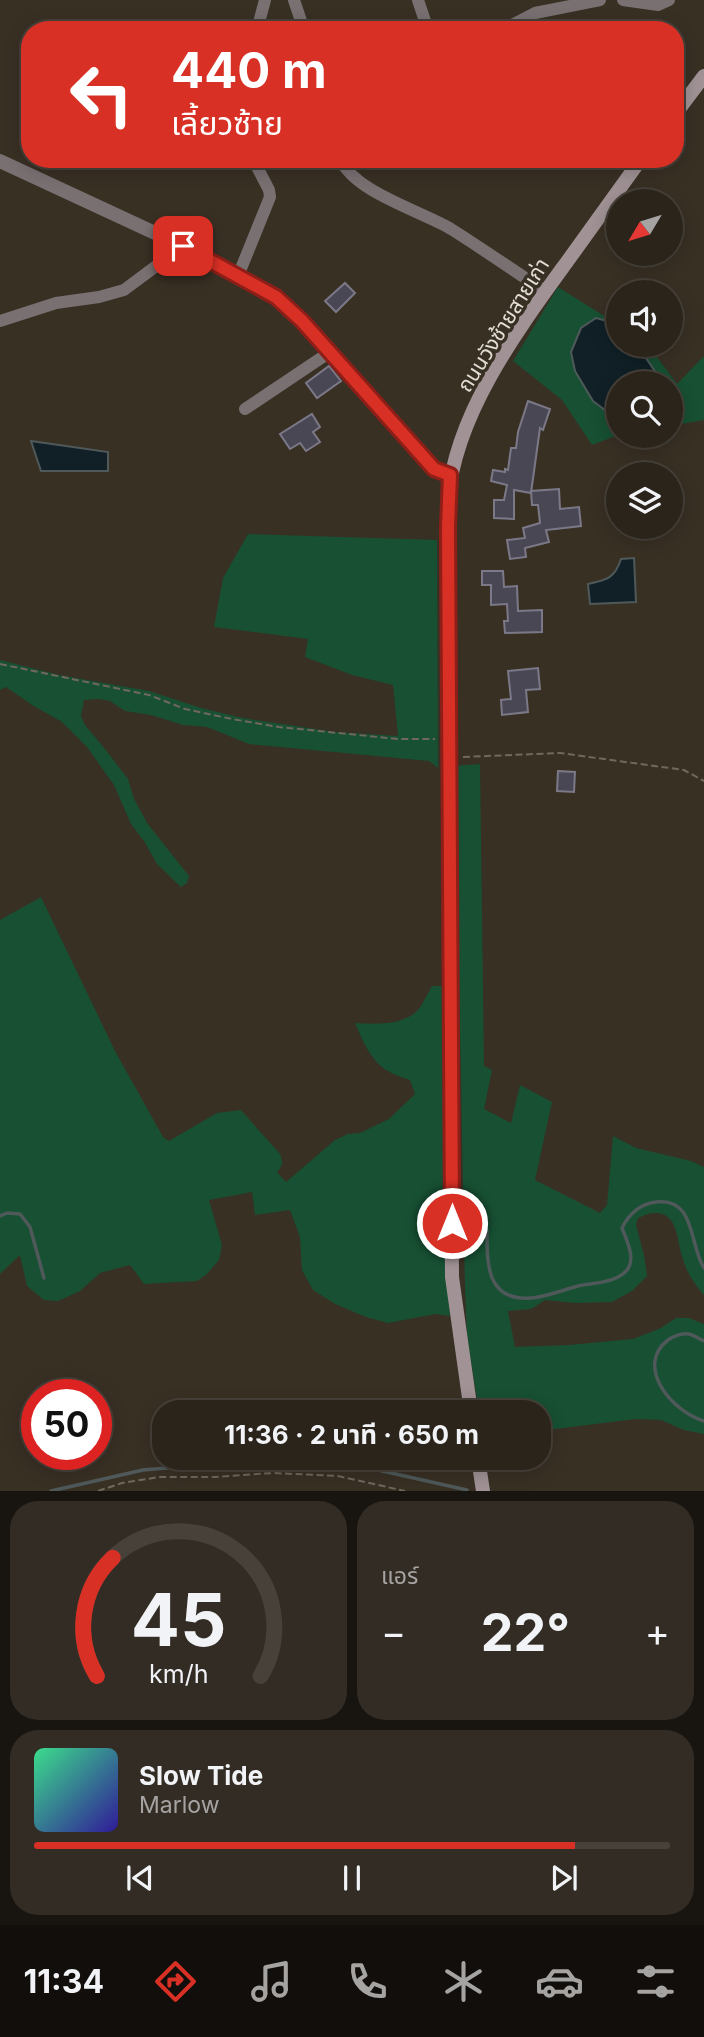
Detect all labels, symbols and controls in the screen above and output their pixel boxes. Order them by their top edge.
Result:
text: 440 m [171,41,327,100]
icon: left [56,49,147,140]
text: เลี้ยวซ้าย [171,104,283,143]
north arrow [606,189,682,266]
map controls [606,189,683,539]
pin [153,216,213,276]
icon: arrive [164,227,202,265]
street label: ถนนวังซ้ายสายเก่า [452,253,554,397]
button: sound [606,280,683,357]
button: search [606,371,683,448]
button: layers [606,462,683,539]
position arrow [415,1186,489,1260]
speed limit sign: 50 [21,1379,112,1470]
text: 11:36 · 2 นาที · 650 m [224,1419,479,1450]
text: แอร์ [381,1562,418,1590]
text: 45 [131,1576,226,1665]
text: 22° [481,1601,570,1664]
text: − [381,1609,406,1655]
text: + [645,1609,670,1655]
text: km/h [149,1659,208,1689]
text: Slow Tide [139,1760,263,1791]
text: Marlow [139,1791,219,1819]
icon: previous [121,1859,159,1897]
icon: pause [333,1859,371,1897]
icon: next [545,1859,583,1897]
icon: directions [151,1957,200,2006]
icon: music [247,1957,296,2006]
icon: phone [343,1957,392,2006]
icon: climate [439,1957,488,2006]
icon: car [535,1957,584,2006]
icon: filters [631,1957,680,2006]
text: 11:34 [24,1962,104,2001]

